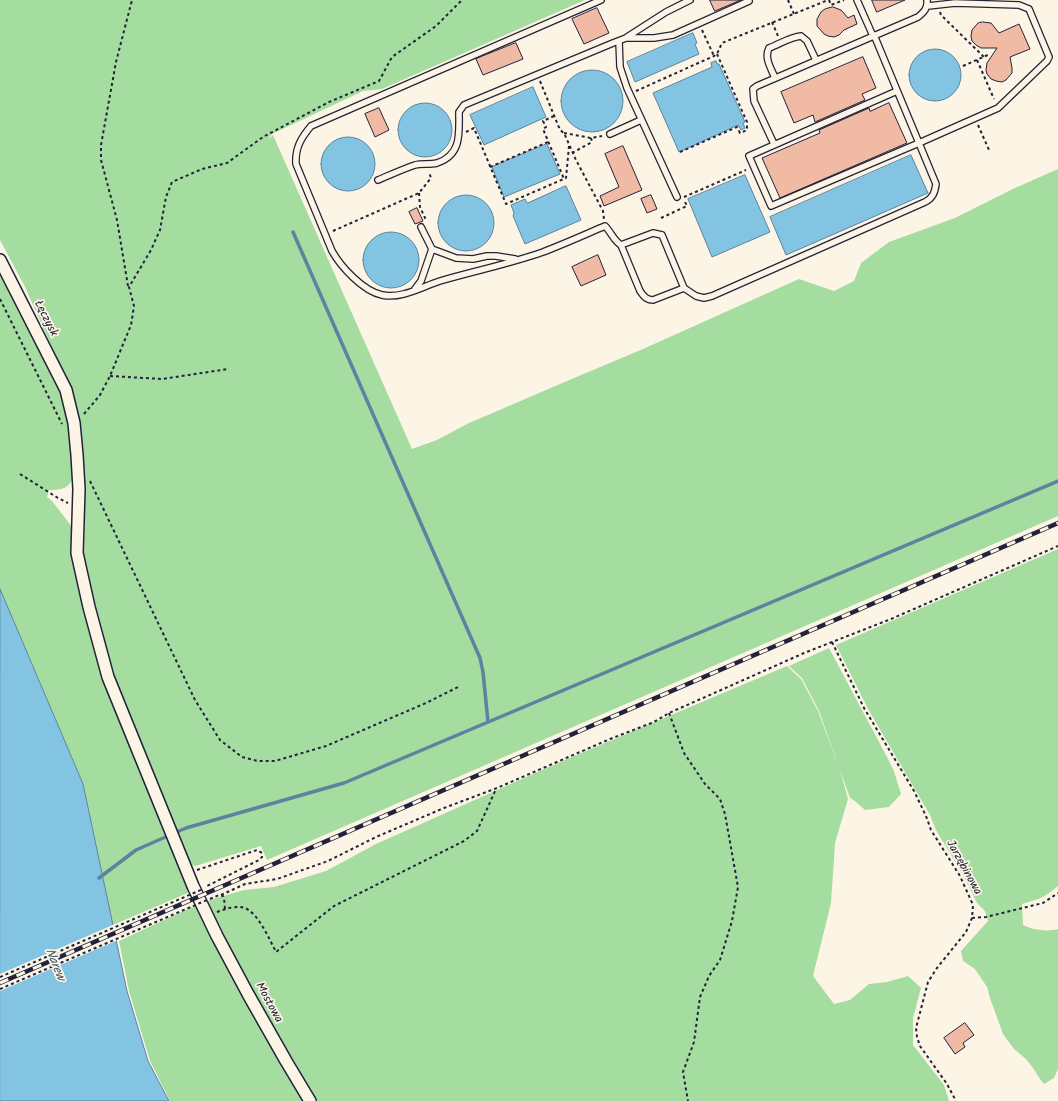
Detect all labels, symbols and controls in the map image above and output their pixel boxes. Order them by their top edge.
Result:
street label: Łęczysk [30,299,60,339]
street label: Jarzębinowa [942,838,984,898]
water label: Narew [40,946,68,984]
street label: Mostowa [251,980,285,1026]

